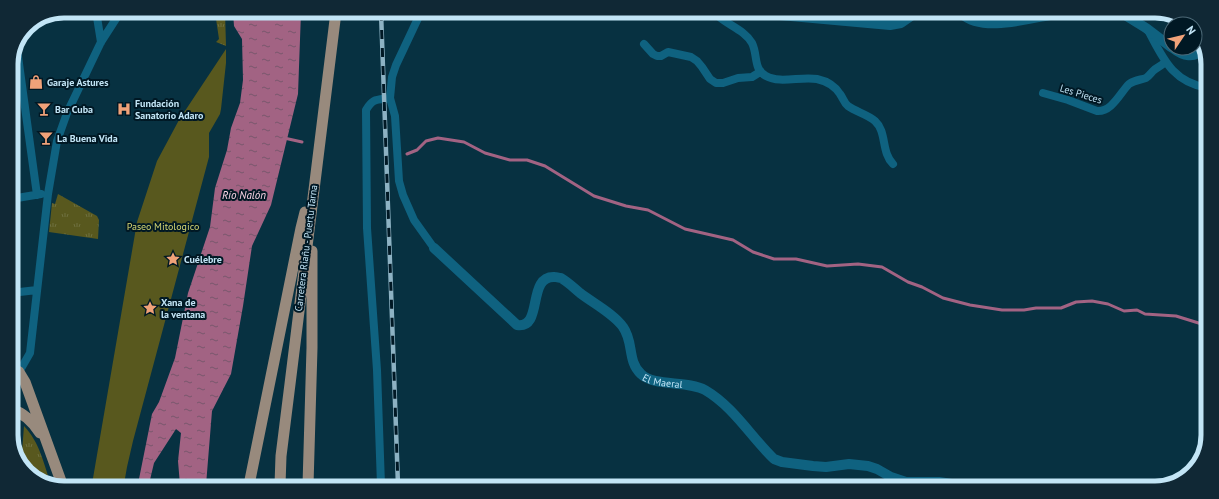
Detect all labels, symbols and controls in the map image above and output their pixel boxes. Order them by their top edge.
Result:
north arrow [1163,16,1203,56]
text: N [1183,23,1199,37]
shop icon: Garaje Astures [28,74,44,90]
place label: Garaje Astures [47,76,108,89]
street label: Les Pieces [1058,81,1104,107]
place label: Fundación Sanatorio Adaro [135,97,204,122]
bar icon: Bar Cuba [36,101,52,117]
hospital icon: Fundación Sanatorio Adaro [116,101,132,117]
place label: Bar Cuba [55,103,93,116]
bar icon: La Buena Vida [38,130,54,146]
place label: La Buena Vida [57,132,118,145]
street label: Carretera Riañu - Puertu Tarna [292,184,320,312]
water label: Río Nalón [222,188,266,202]
park label: Paseo Mitologico [127,220,199,233]
place icon: Cuélebre [165,251,181,267]
place label: Cuélebre [184,253,222,266]
place label: Xana de la ventana [161,296,205,321]
place icon: Xana de la ventana [142,300,158,316]
street label: El Maeral [640,370,683,391]

